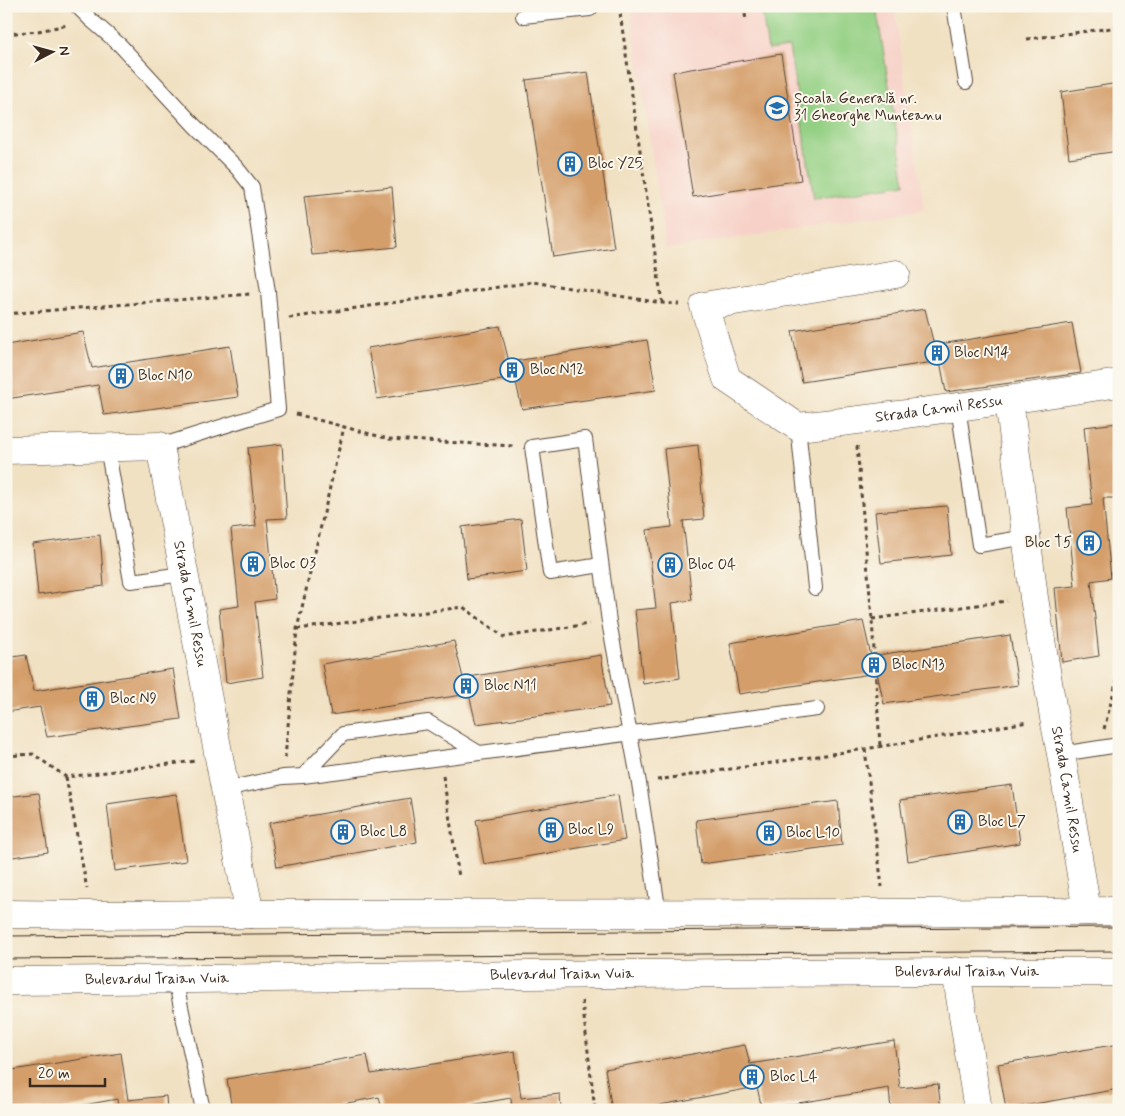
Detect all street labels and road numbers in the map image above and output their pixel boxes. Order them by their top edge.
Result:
street label: Strada Camil Ressu [874,391,1004,428]
street label: Strada Camil Ressu [168,539,212,669]
street label: Strada Camil Ressu [1046,725,1087,855]
street label: Bulevardul Traian Vuia [895,962,1040,982]
street label: Bulevardul Traian Vuia [490,964,635,985]
street label: Bulevardul Traian Vuia [85,968,230,990]

